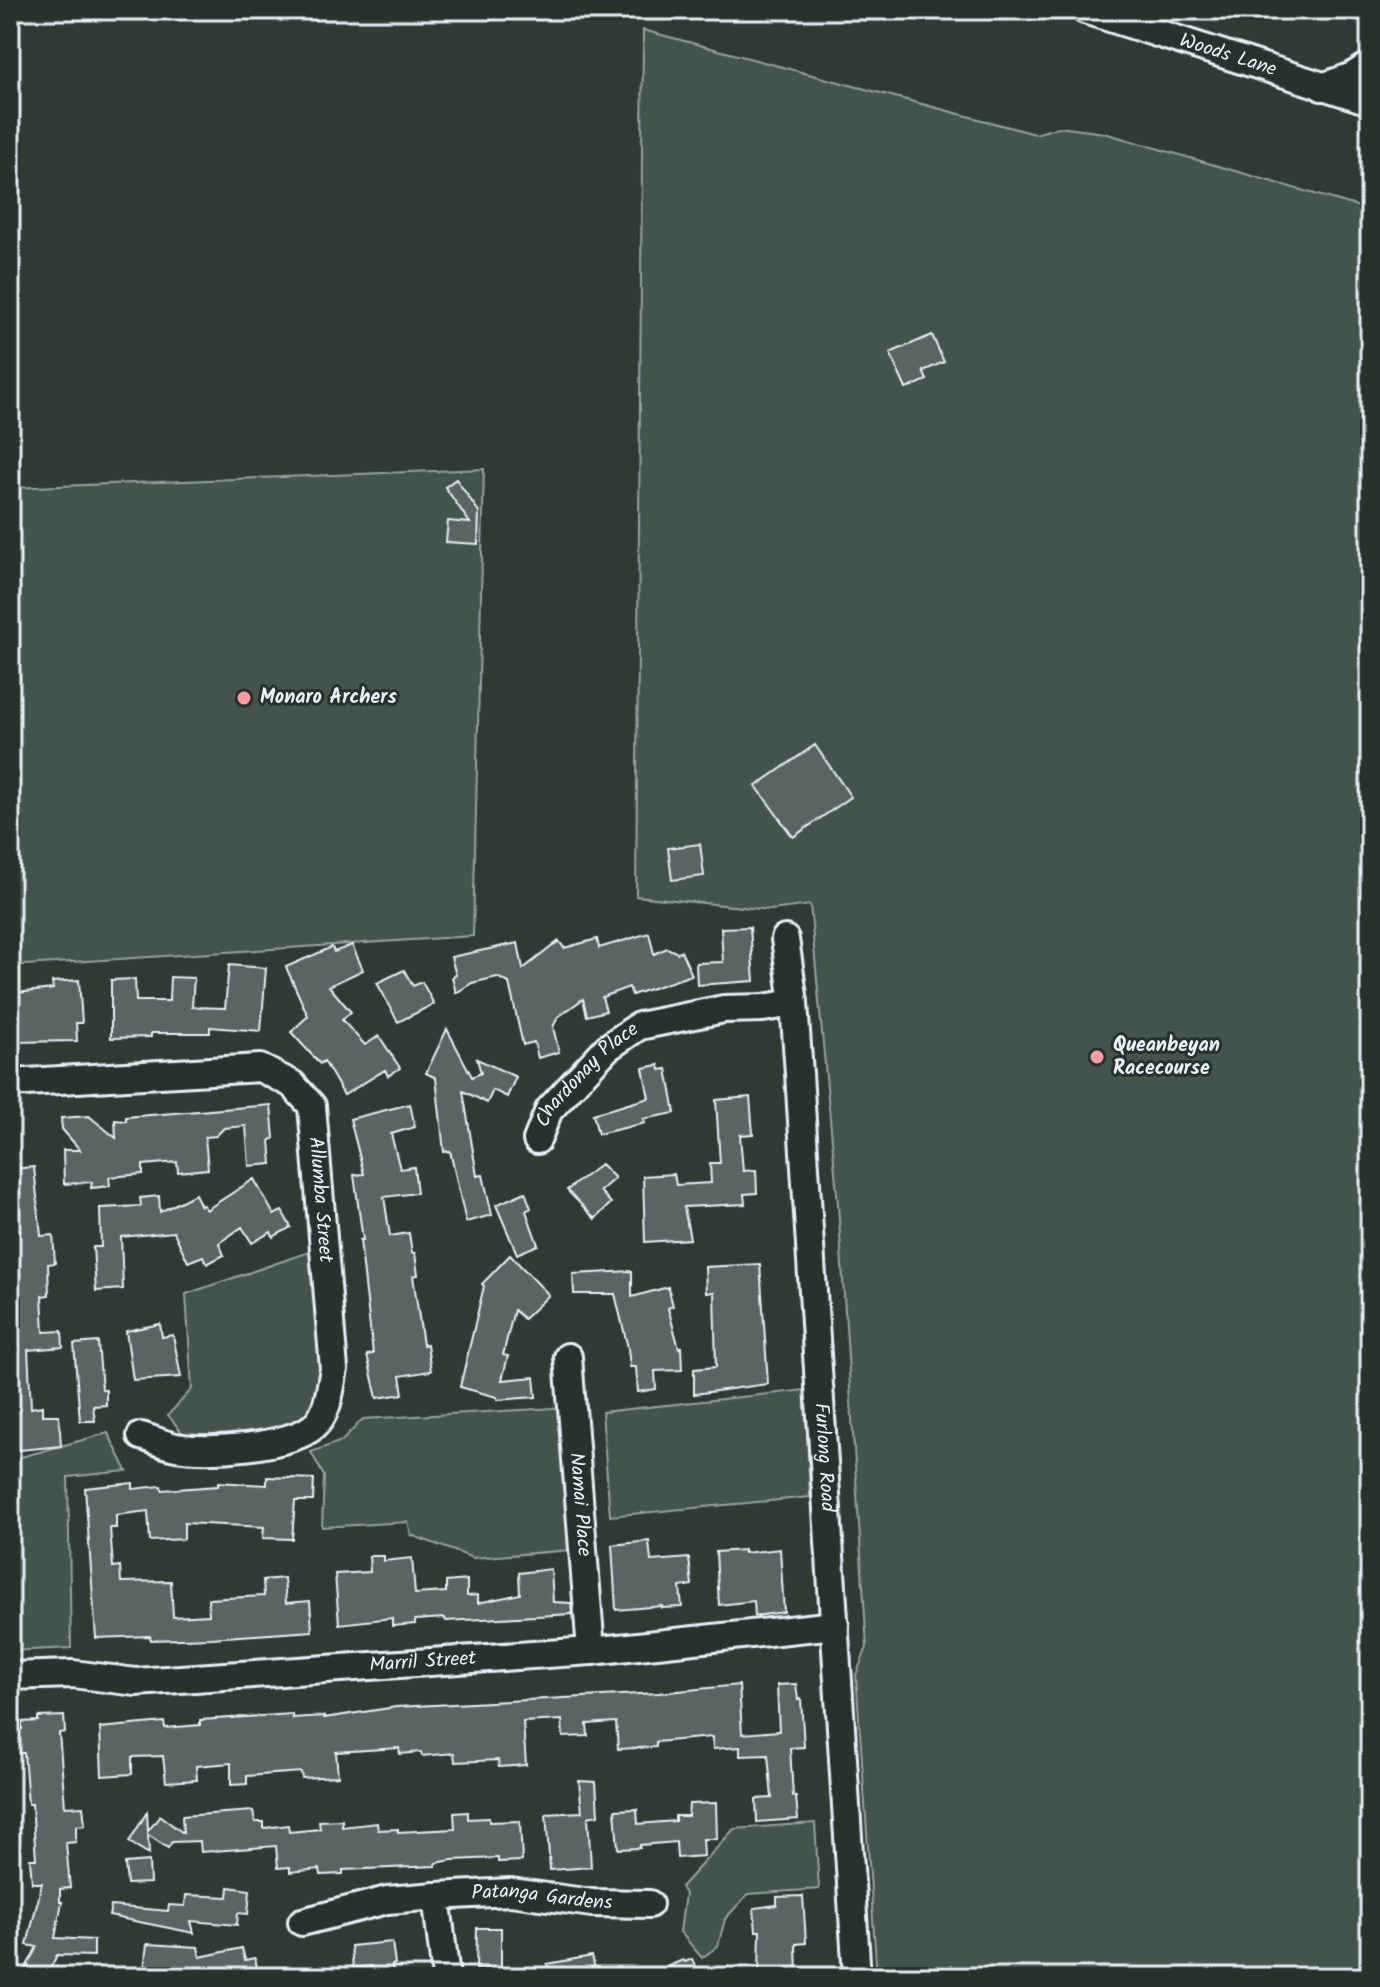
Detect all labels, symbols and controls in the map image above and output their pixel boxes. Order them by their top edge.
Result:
street label: Woods Lane [1175,25,1281,86]
place label: Monaro Archers [260,682,397,714]
marker: Monaro Archers [235,689,253,707]
street label: Chardonay Place [528,1014,646,1132]
place label: Queanbeyan Racecourse [1113,1030,1220,1085]
marker: Queanbeyan Racecourse [1088,1048,1106,1066]
street label: Allumba Street [299,1135,341,1264]
street label: Furlong Road [804,1402,843,1514]
street label: Namai Place [560,1451,600,1558]
street label: Marril Street [368,1643,477,1682]
street label: Patanga Gardens [471,1876,613,1919]

